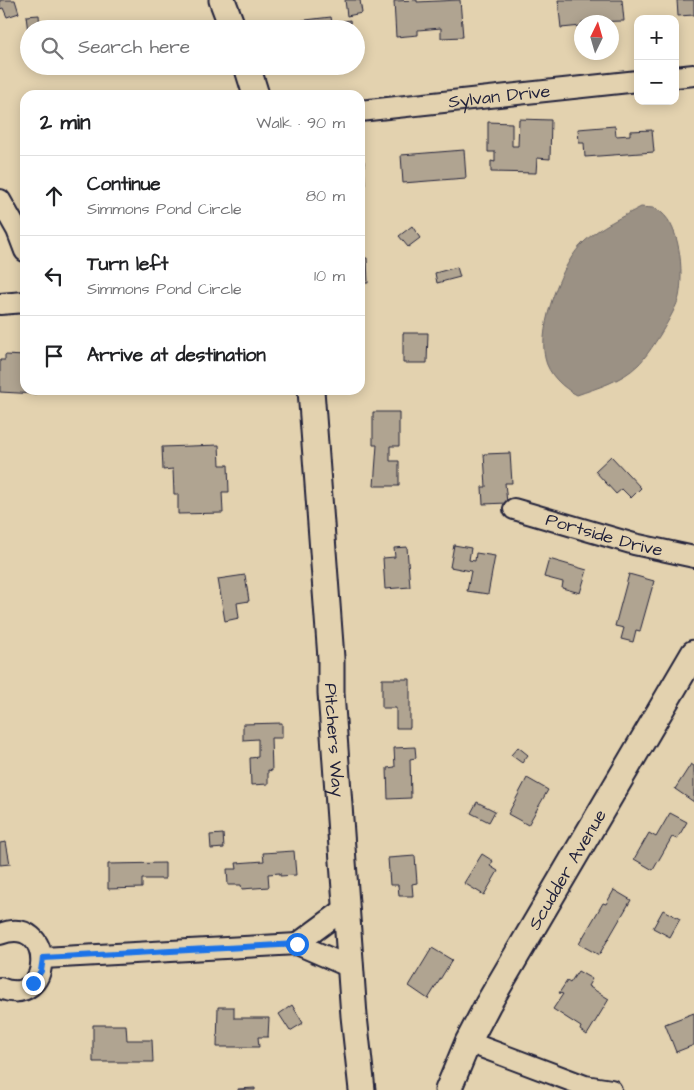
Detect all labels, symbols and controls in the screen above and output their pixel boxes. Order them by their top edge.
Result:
north arrow [574,15,619,60]
map controls [634,15,679,105]
button: + [634,15,679,60]
search box [20,20,365,75]
icon: search [38,34,66,62]
text: Search here [78,34,190,61]
button: − [634,60,679,105]
street label: Sylvan Drive [447,79,552,114]
text: 2 min [40,108,90,137]
text: Walk · 90 m [256,112,345,134]
text: Continue [87,171,161,198]
icon: ahead [40,182,68,210]
text: 80 m [306,185,345,207]
text: Simmons Pond Circle [87,198,242,220]
text: Turn left [87,251,168,278]
icon: left [40,262,68,290]
text: 10 m [314,265,345,287]
text: Simmons Pond Circle [87,278,242,300]
icon: arrive [40,342,68,370]
text: Arrive at destination [87,342,266,369]
street label: Portside Drive [543,507,665,563]
street label: Pitchers Way [318,683,350,798]
street label: Scudder Avenue [522,804,613,935]
route start [286,933,309,956]
route end [22,972,45,995]

